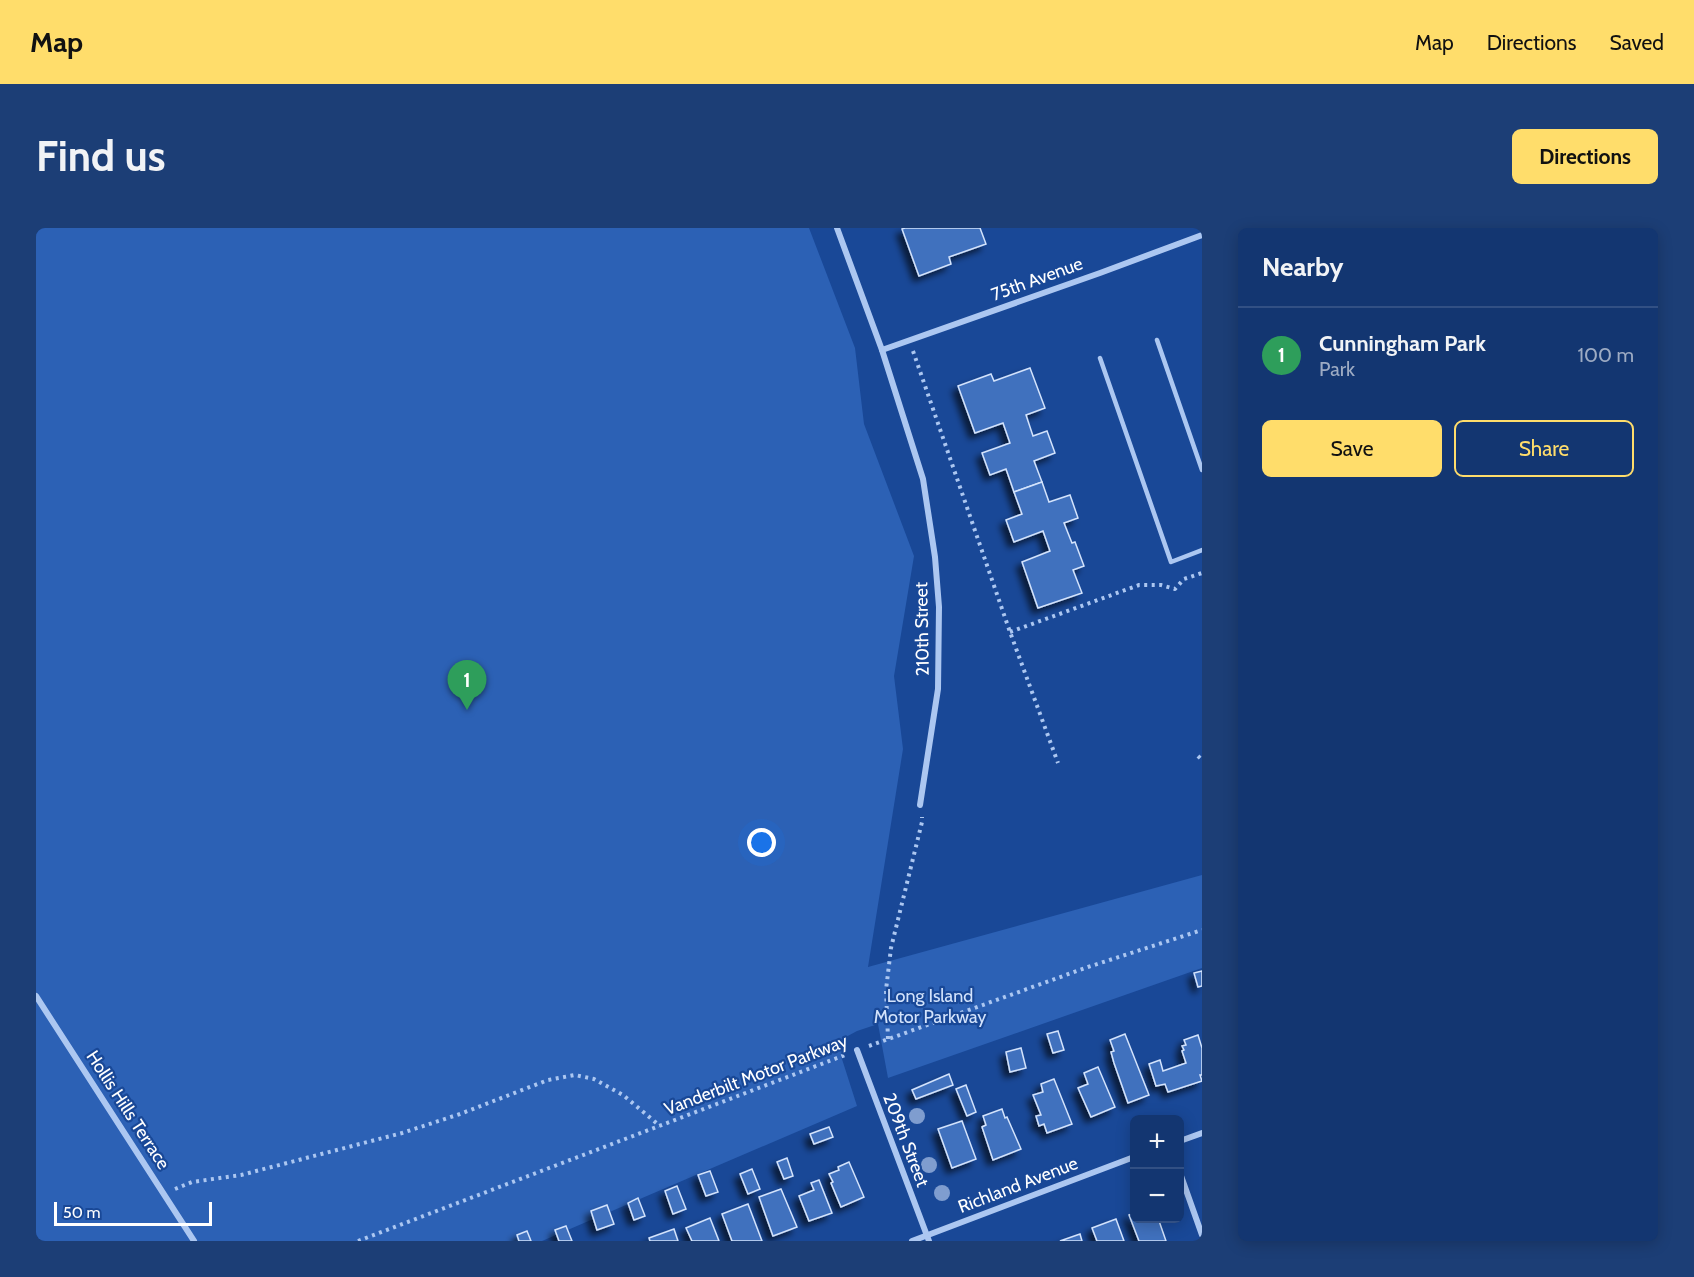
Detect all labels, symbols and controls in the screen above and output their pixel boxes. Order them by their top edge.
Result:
text: Map [30,25,83,59]
text: Map [1415,30,1454,55]
text: Directions [1487,30,1576,55]
text: Saved [1609,30,1664,55]
button: Directions [1512,129,1658,184]
text: Find us [36,130,165,182]
text: Nearby [1262,251,1343,283]
street label: 75th Avenue [988,252,1086,306]
text: Cunningham Park [1319,330,1486,357]
text: 1 [1278,343,1285,367]
text: 100 m [1578,343,1634,367]
text: Park [1319,357,1355,381]
button: Save [1262,420,1442,477]
button: Share [1454,420,1634,477]
street label: 210th Street [910,582,934,676]
pin: 1 [448,660,486,710]
your location [747,828,776,857]
park label: Long Island Motor Parkway [874,985,986,1028]
street label: Vanderbilt Motor Parkway [661,1030,851,1120]
street label: Hollis Hills Terrace [81,1047,175,1173]
street label: 209th Street [878,1090,934,1190]
map controls [1130,1115,1184,1223]
button: + [1130,1115,1184,1169]
street label: Richland Avenue [955,1152,1081,1218]
button: − [1130,1169,1184,1223]
scale bar [54,1199,212,1226]
text: 50 m [63,1203,100,1222]

